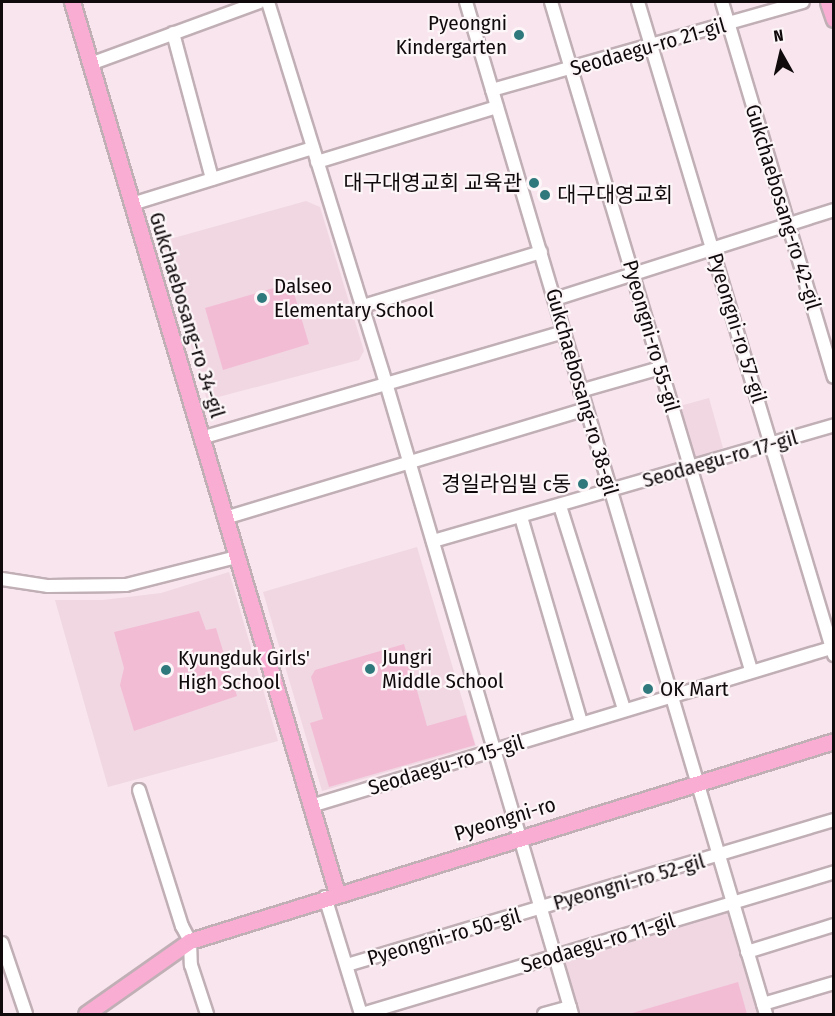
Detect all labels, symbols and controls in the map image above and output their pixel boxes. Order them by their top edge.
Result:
place label: Pyeongni Kindergarten [396,10,507,60]
street label: Seodaegu-ro 21-gil [567,13,729,81]
north arrow [751,24,811,84]
text: N [772,26,784,46]
marker: Pyeongni Kindergarten [512,28,526,42]
street label: Gukchaebosang-ro 42-gil [740,101,826,313]
place label: 대구대영교회 교육관 [343,170,522,196]
marker: 대구대영교회 교육관 [527,176,541,190]
place label: 대구대영교회 [557,182,673,208]
marker: 대구대영교회 [538,188,552,202]
street label: Gukchaebosang-ro 34-gil [144,209,230,421]
street label: Pyeongni-ro 57-gil [702,250,772,406]
street label: Pyeongni-ro 55-gil [617,257,685,415]
place label: Dalseo Elementary School [274,273,434,323]
street label: Gukchaebosang-ro 38-gil [540,286,624,498]
marker: Dalseo Elementary School [255,291,269,305]
street label: Seodaegu-ro 17-gil [640,425,800,493]
place label: 경일라임빌 c동 [441,471,571,497]
marker: 경일라임빌 c동 [576,477,590,491]
place label: Jungri Middle School [382,644,504,694]
place label: Kyungduk Girls' High School [178,645,310,695]
marker: Jungri Middle School [363,662,377,676]
marker: Kyungduk Girls' High School [159,663,173,677]
place label: OK Mart [660,676,729,702]
marker: OK Mart [641,682,655,696]
street label: Seodaegu-ro 15-gil [365,729,527,801]
street label: Pyeongni-ro [451,792,559,846]
street label: Pyeongni-ro 52-gil [550,848,708,916]
street label: Pyeongni-ro 50-gil [364,903,524,971]
street label: Seodaegu-ro 11-gil [518,908,678,978]

